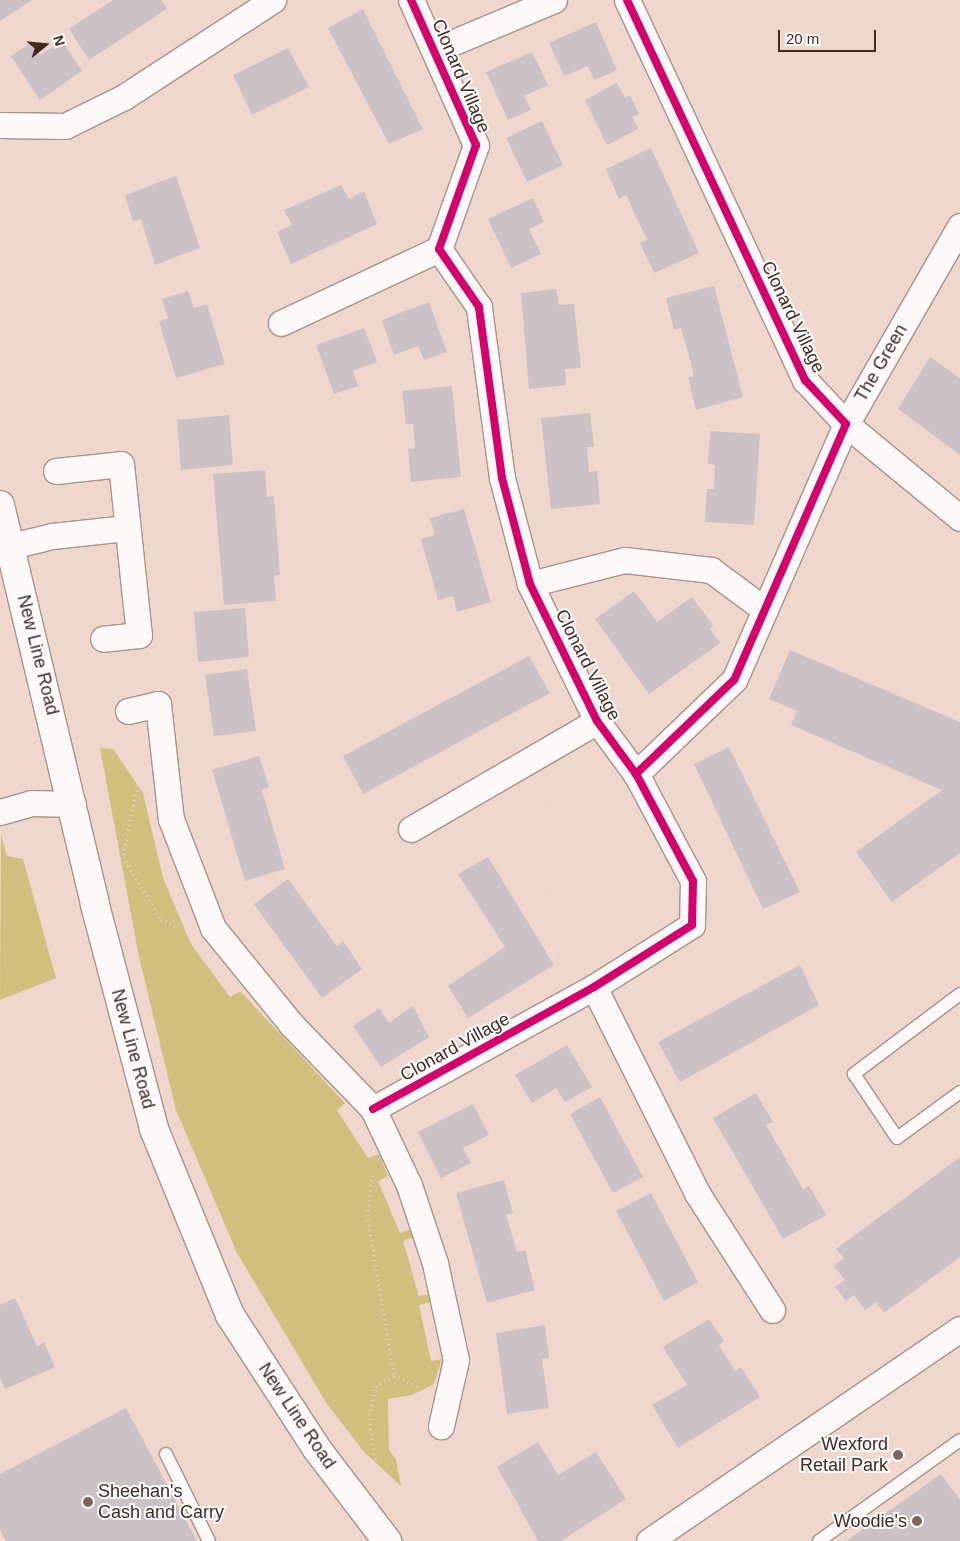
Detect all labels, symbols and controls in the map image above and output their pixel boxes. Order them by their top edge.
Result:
street label: Clonard Village [427,16,495,136]
north arrow [20,20,70,70]
scale bar [780,20,878,52]
text: 20 m [786,30,819,47]
text: N [50,33,68,48]
street label: Clonard Village [757,258,829,376]
street label: The Green [850,320,912,406]
street label: New Line Road [13,593,63,717]
street label: Clonard Village [551,606,625,724]
street label: New Line Road [107,987,159,1111]
street label: Clonard Village [397,1008,513,1086]
street label: New Line Road [254,1359,340,1473]
place label: Wexford Retail Park [800,1434,888,1476]
marker: Wexford Retail Park [892,1449,904,1461]
place label: Sheehan's Cash and Carry [98,1481,224,1524]
marker: Sheehan's Cash and Carry [82,1496,94,1508]
place label: Woodie's [834,1510,907,1532]
marker: Woodie's [911,1515,923,1527]

